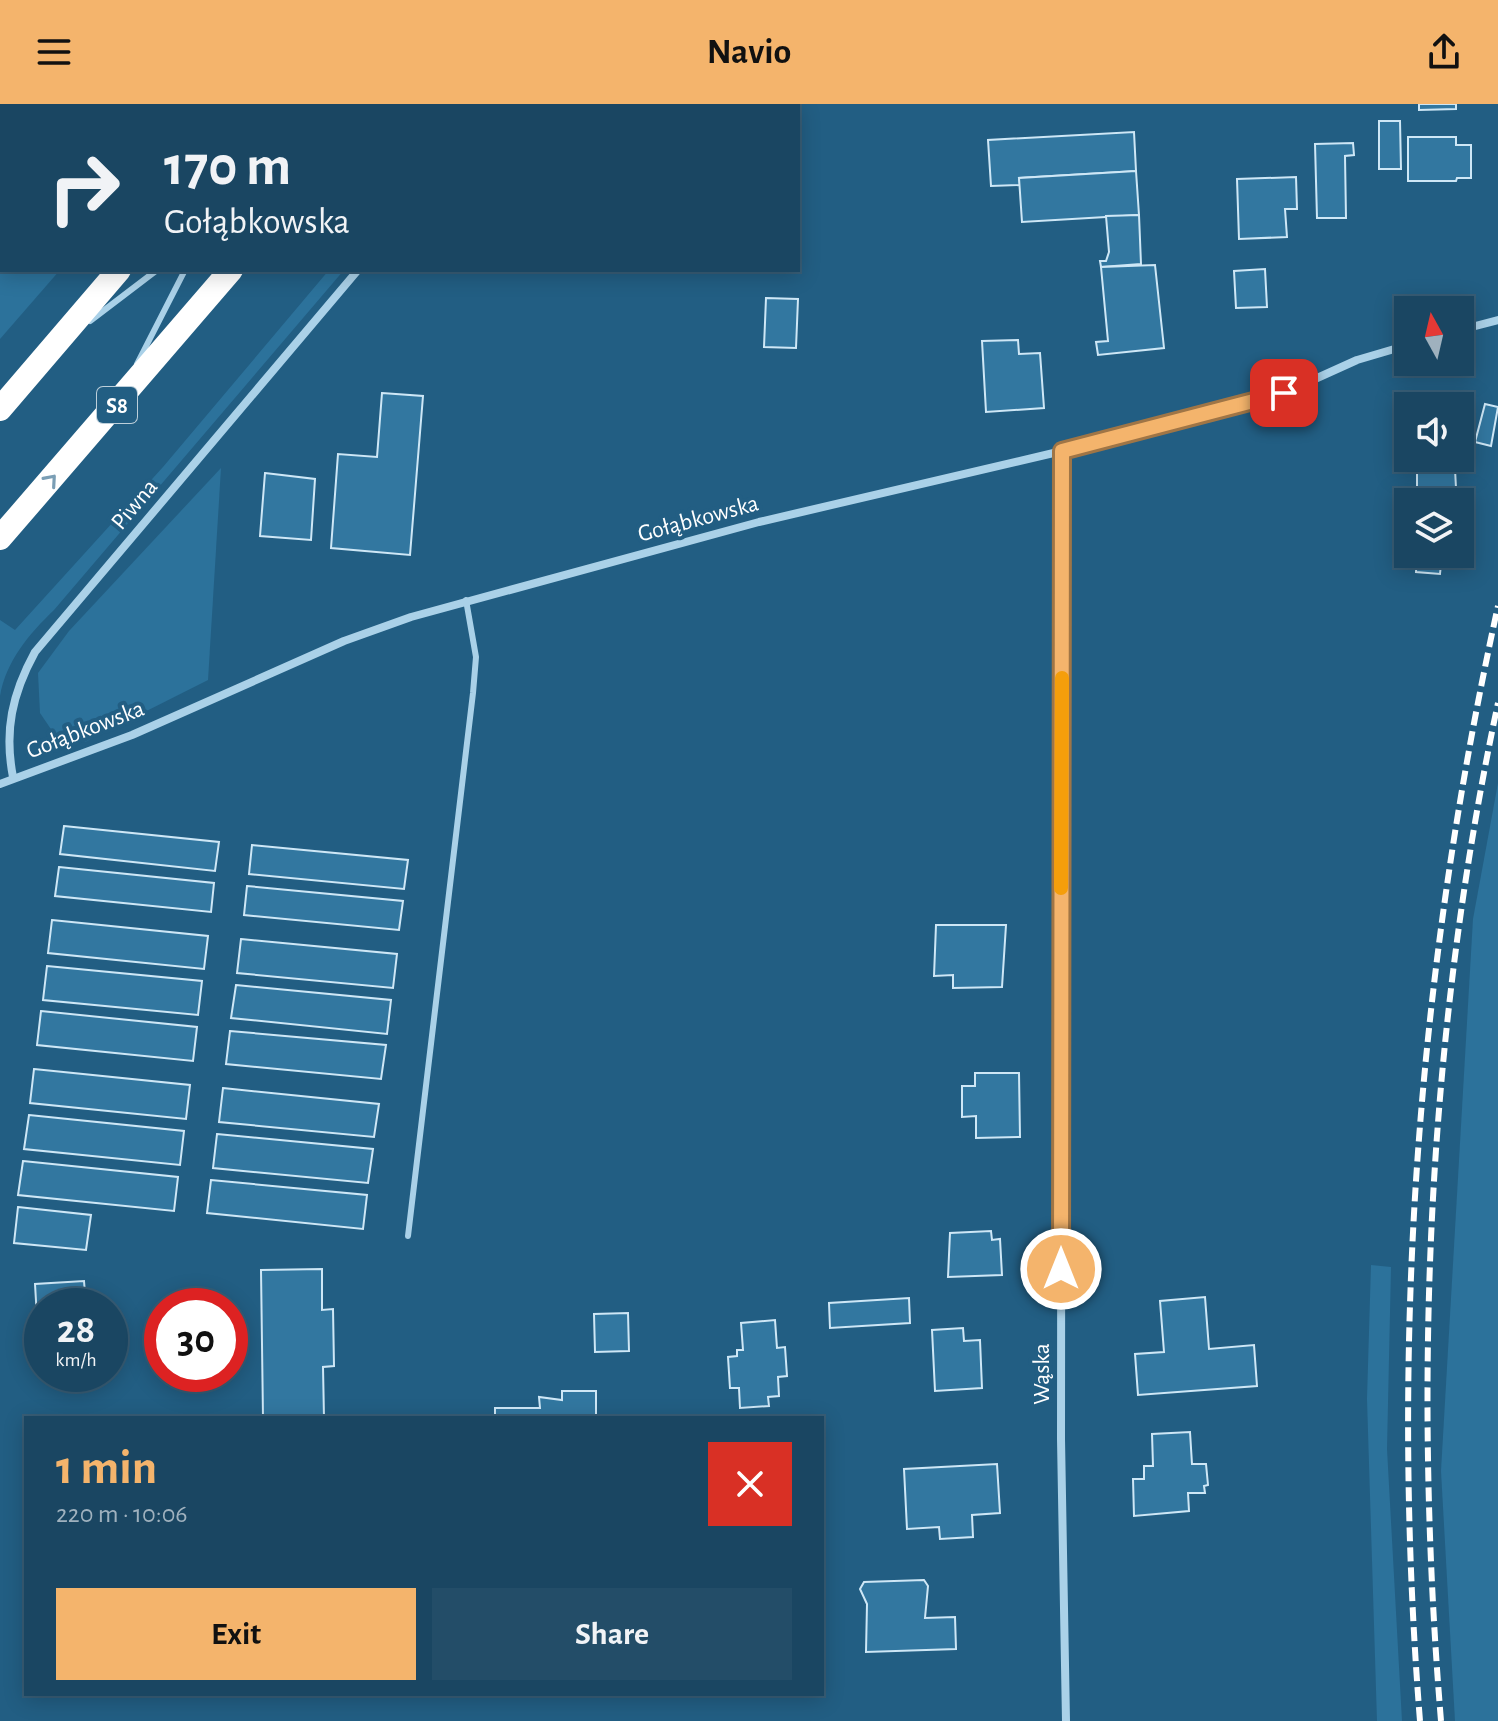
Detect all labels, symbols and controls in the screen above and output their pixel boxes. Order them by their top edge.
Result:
icon: menu [32,30,76,74]
icon: share [1422,30,1466,74]
text: Navio [707,34,791,70]
icon: right [32,136,136,240]
text: 170 m [164,139,291,195]
text: Gołąbkowska [164,204,350,240]
north arrow [1394,296,1474,376]
map controls [1394,296,1474,568]
pin [1250,359,1318,427]
icon: arrive [1262,371,1306,415]
road number: S8 [97,387,137,423]
button: sound [1394,392,1474,472]
one-way arrow [42,474,56,489]
street label: Piwna [107,475,163,535]
button: layers [1394,488,1474,568]
street label: Gołąbkowska [635,491,761,547]
street label: Gołąbkowska [23,697,148,763]
position arrow [1019,1227,1103,1311]
speed limit sign: 30 [144,1288,248,1392]
text: 28 [57,1310,95,1350]
street label: Wąska [1030,1343,1054,1405]
text: km/h [55,1350,97,1370]
button: close [708,1442,792,1526]
text: 1 min [56,1445,157,1493]
text: 220 m · 10:06 [56,1501,188,1527]
button: Exit [56,1588,416,1680]
button: Share [432,1588,792,1680]

